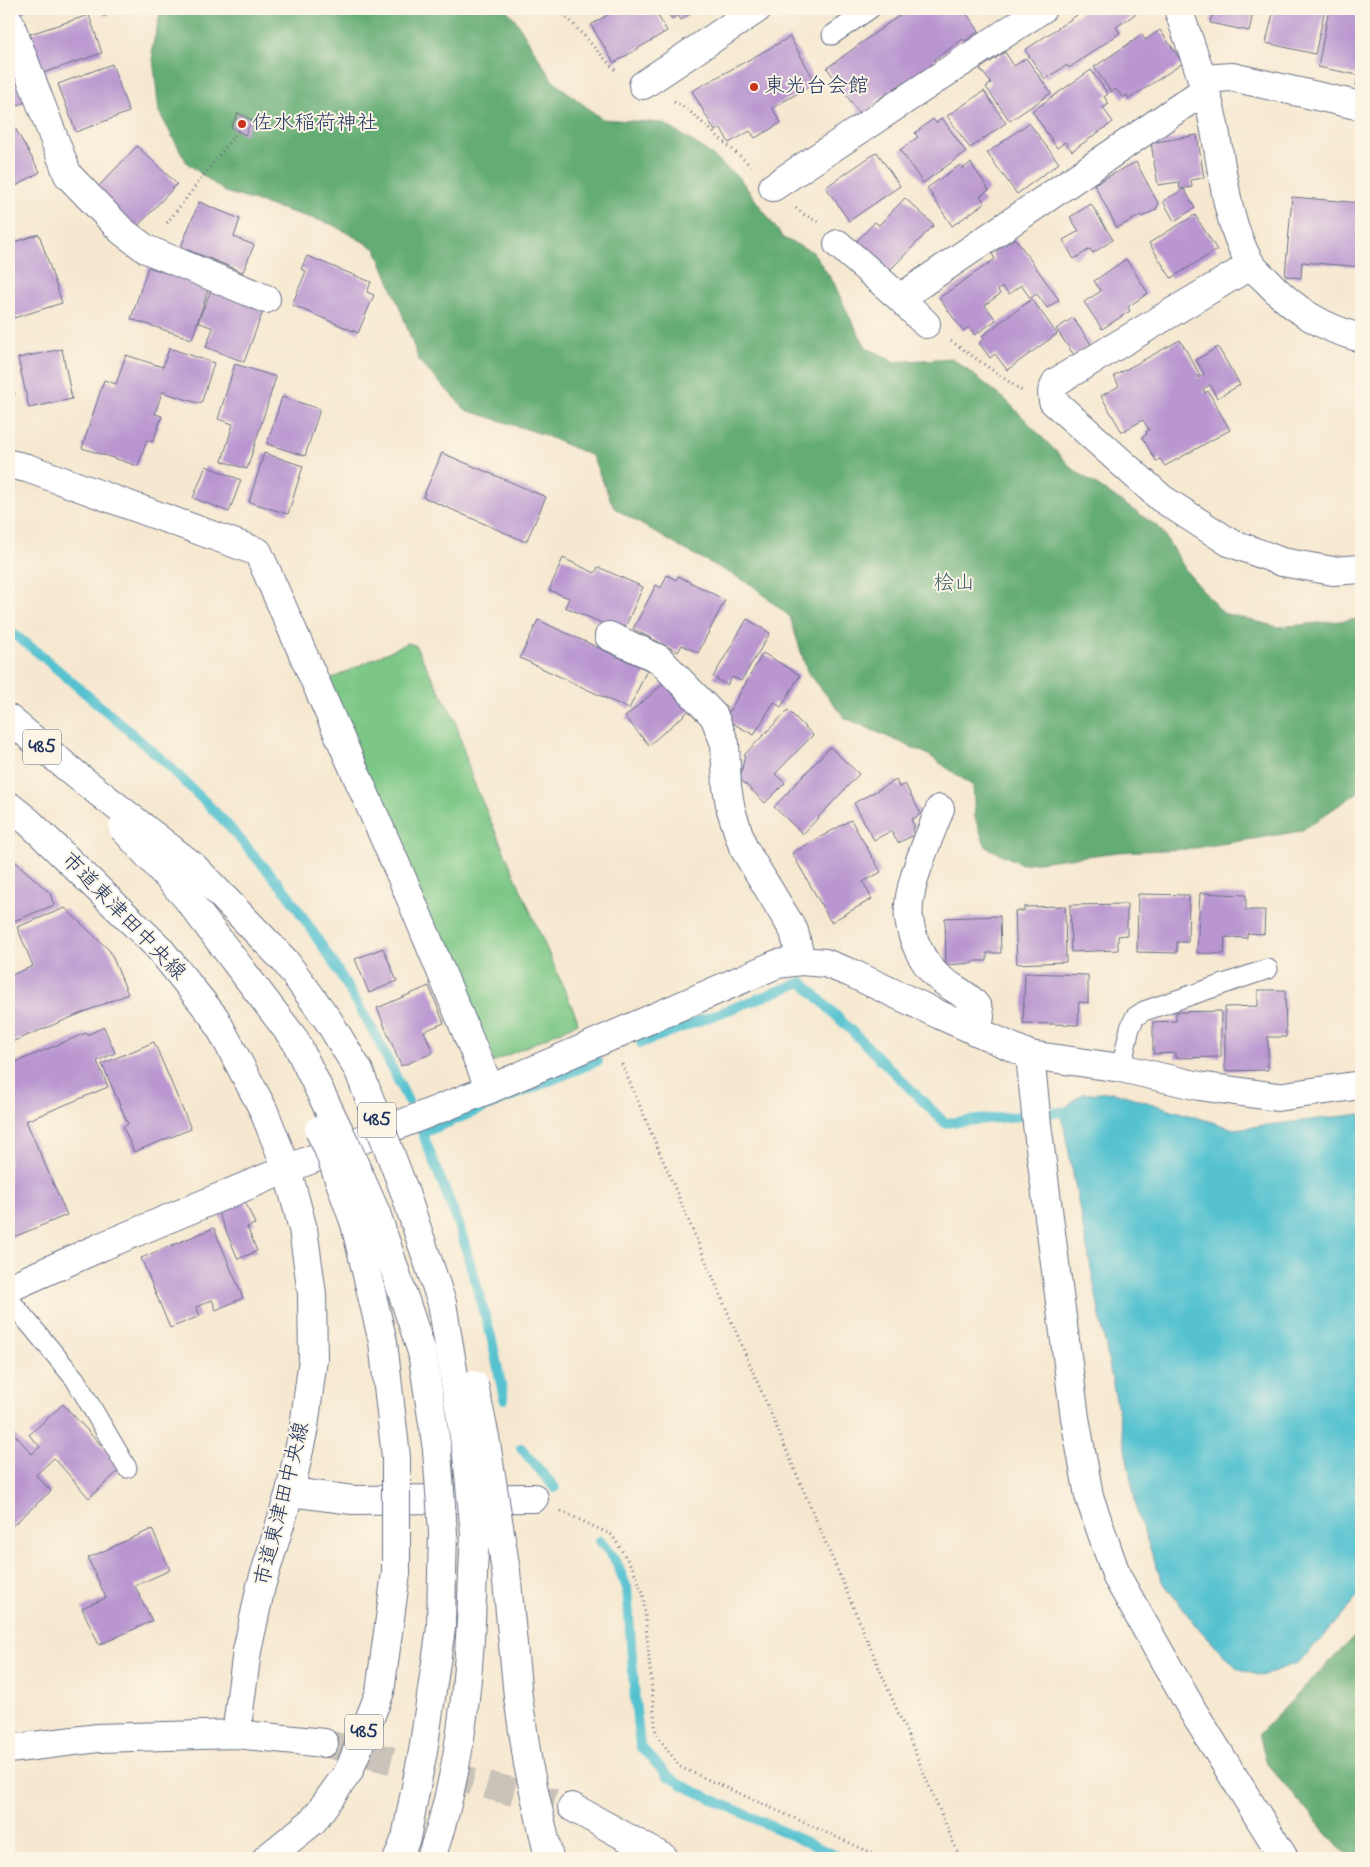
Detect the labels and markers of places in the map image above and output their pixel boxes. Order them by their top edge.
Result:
place label: 東光台会館 [764,72,869,102]
marker: 東光台会館 [748,81,760,93]
place label: 佐水稲荷神社 [252,109,378,139]
marker: 佐水稲荷神社 [236,118,248,130]

